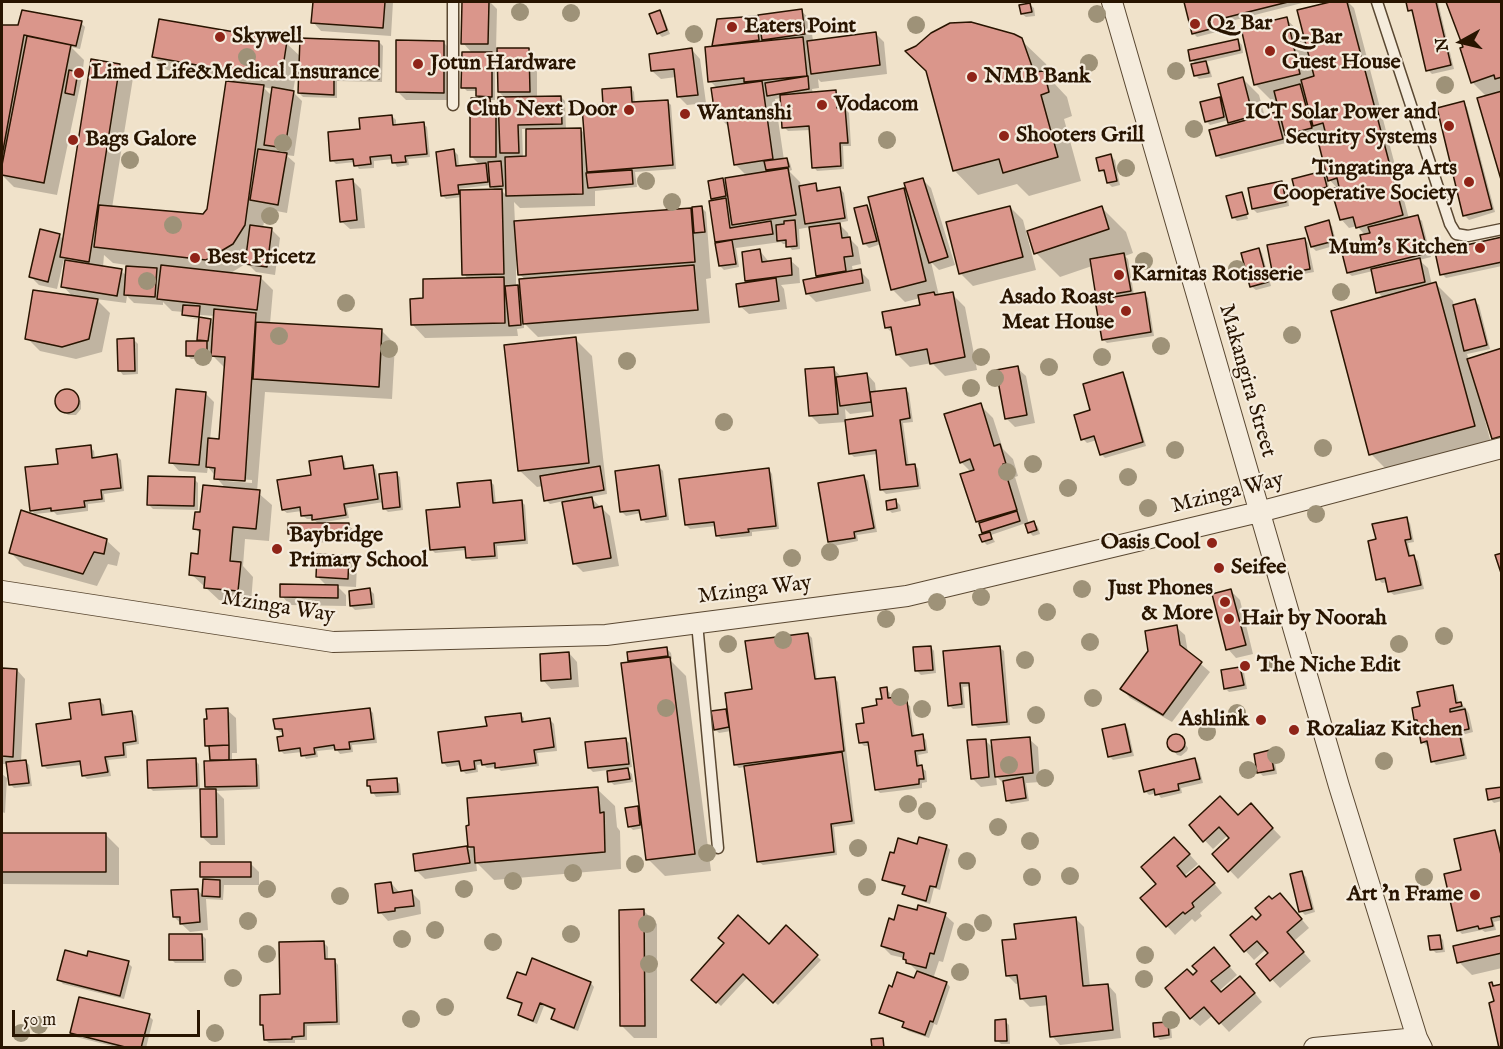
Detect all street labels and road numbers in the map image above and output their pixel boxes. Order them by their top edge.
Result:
street label: Makangira Street [1212,301,1280,461]
street label: Mzinga Way [1169,467,1287,521]
street label: Mzinga Way [697,571,813,611]
street label: Mzinga Way [219,586,337,630]

